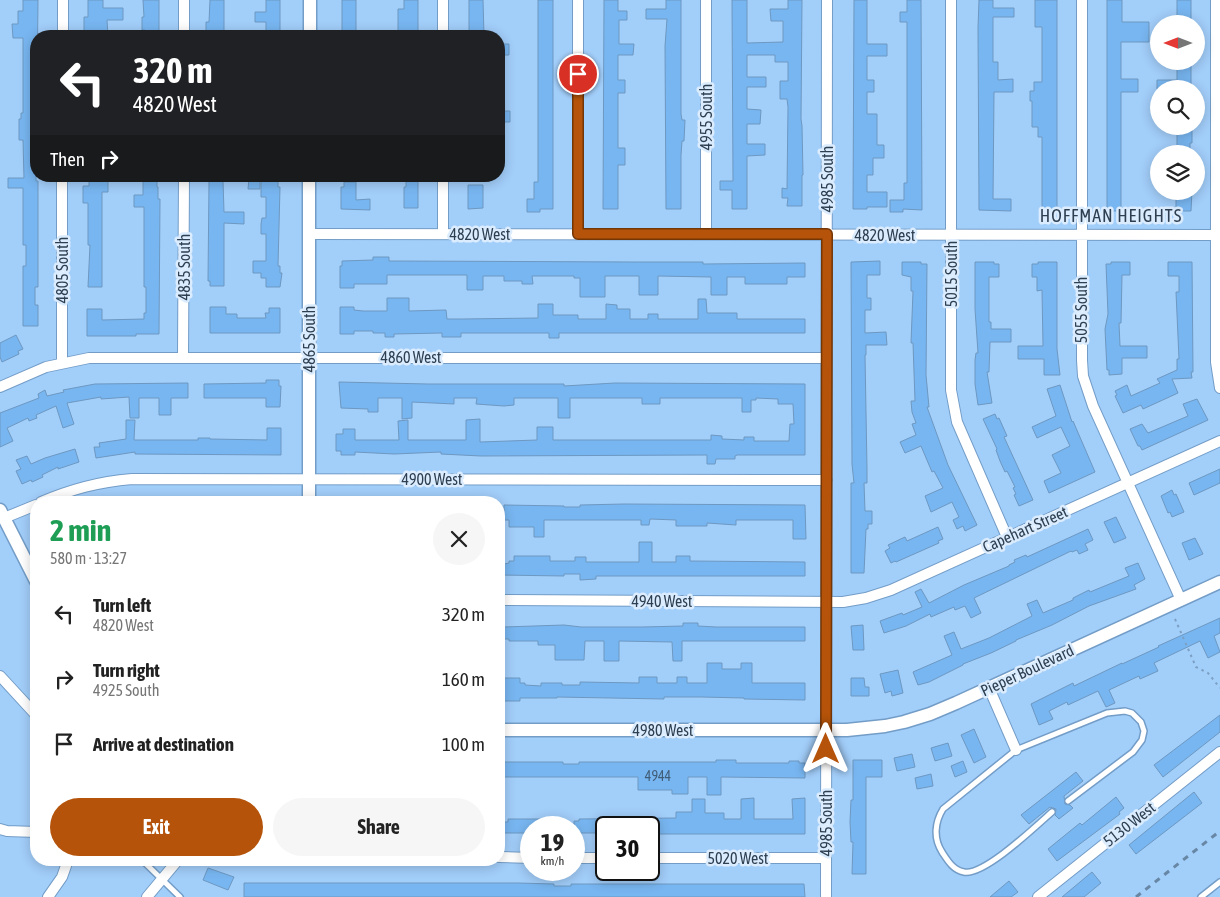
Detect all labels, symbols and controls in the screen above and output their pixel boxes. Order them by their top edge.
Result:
north arrow [1150,15,1205,70]
map controls [1150,15,1205,200]
icon: left [50,50,115,115]
text: 320 m [133,50,212,90]
pin [557,53,599,95]
icon: arrive [564,60,592,88]
button: search [1150,80,1205,135]
street label: 4955 South [697,84,715,150]
text: 4820 West [133,91,217,117]
icon: right [95,145,123,173]
button: layers [1150,145,1205,200]
street label: 4985 South [818,146,836,212]
text: Then [50,148,85,170]
district label: HOFFMAN HEIGHTS [1040,205,1182,226]
street label: 4820 West [450,225,511,243]
street label: 4820 West [855,226,916,244]
street label: 4835 South [175,234,193,300]
street label: 4805 South [53,237,71,303]
street label: 5015 South [942,241,960,307]
street label: 5055 South [1072,277,1090,343]
street label: 4865 South [300,306,318,372]
street label: 4860 West [381,348,442,366]
street label: 4900 West [402,470,463,488]
street label: Capehart Street [980,502,1071,557]
text: 2 min [50,513,111,547]
button: close [433,513,485,565]
text: 580 m · 13:27 [50,549,127,567]
street label: 4940 West [632,592,693,610]
text: Turn left [93,594,151,616]
icon: left [50,600,78,628]
text: 320 m [442,603,485,625]
text: 4820 West [93,616,154,634]
street label: Pieper Boulevard [978,641,1077,700]
text: Turn right [93,659,160,681]
icon: right [50,665,78,693]
text: 160 m [442,668,485,690]
text: 4925 South [93,681,160,699]
street label: 4980 West [633,721,694,739]
position arrow [799,722,851,774]
icon: arrive [50,730,78,758]
text: Arrive at destination [93,733,234,755]
text: 100 m [442,733,485,755]
house number: 4944 [645,768,672,784]
street label: 4985 South [817,790,835,856]
button: Exit [50,798,263,856]
button: Share [273,798,485,856]
street label: 5130 West [1099,798,1159,850]
speed limit sign: 30 [595,816,660,881]
text: 19 [541,828,564,856]
street label: 5020 West [708,849,769,867]
text: km/h [541,854,564,868]

